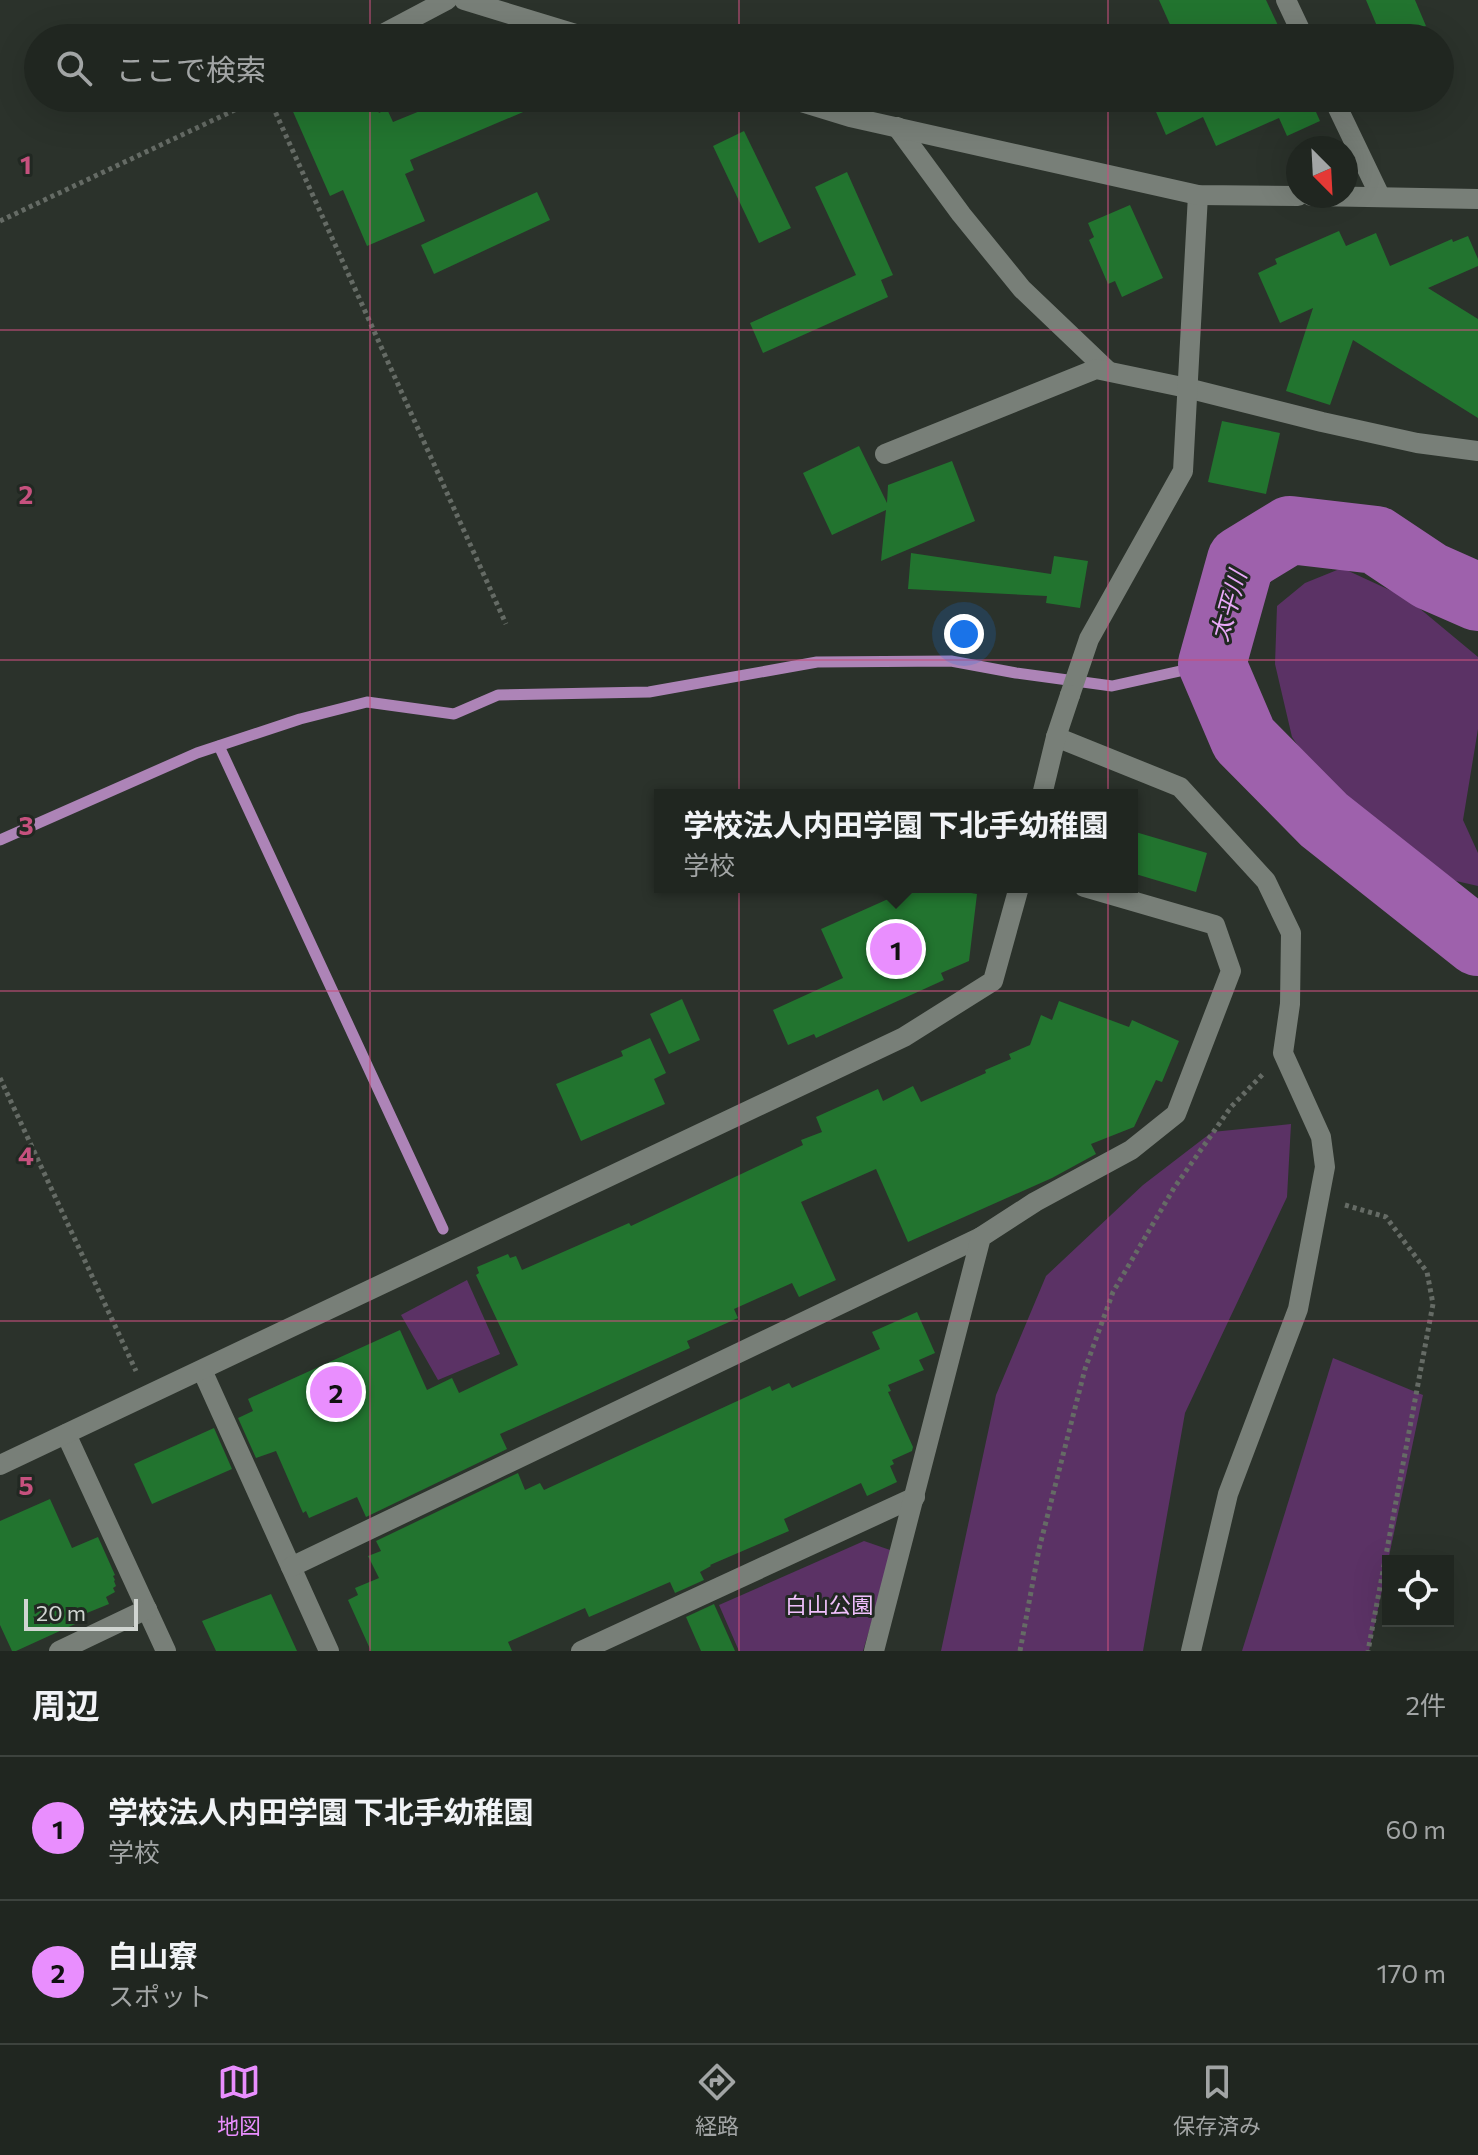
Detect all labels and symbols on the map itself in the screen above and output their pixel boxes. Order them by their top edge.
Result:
north arrow [1286,136,1358,208]
text: 1 [20,148,32,179]
text: 2 [19,478,33,509]
water label: 太平川 [1204,564,1252,644]
your location [944,614,984,654]
text: 3 [18,809,34,840]
pin: 1 [870,919,922,979]
text: 4 [18,1139,34,1170]
pin: 2 [310,1362,362,1422]
text: 5 [18,1469,34,1500]
park label: 白山公園 [785,1591,873,1618]
scale bar [24,1595,138,1631]

